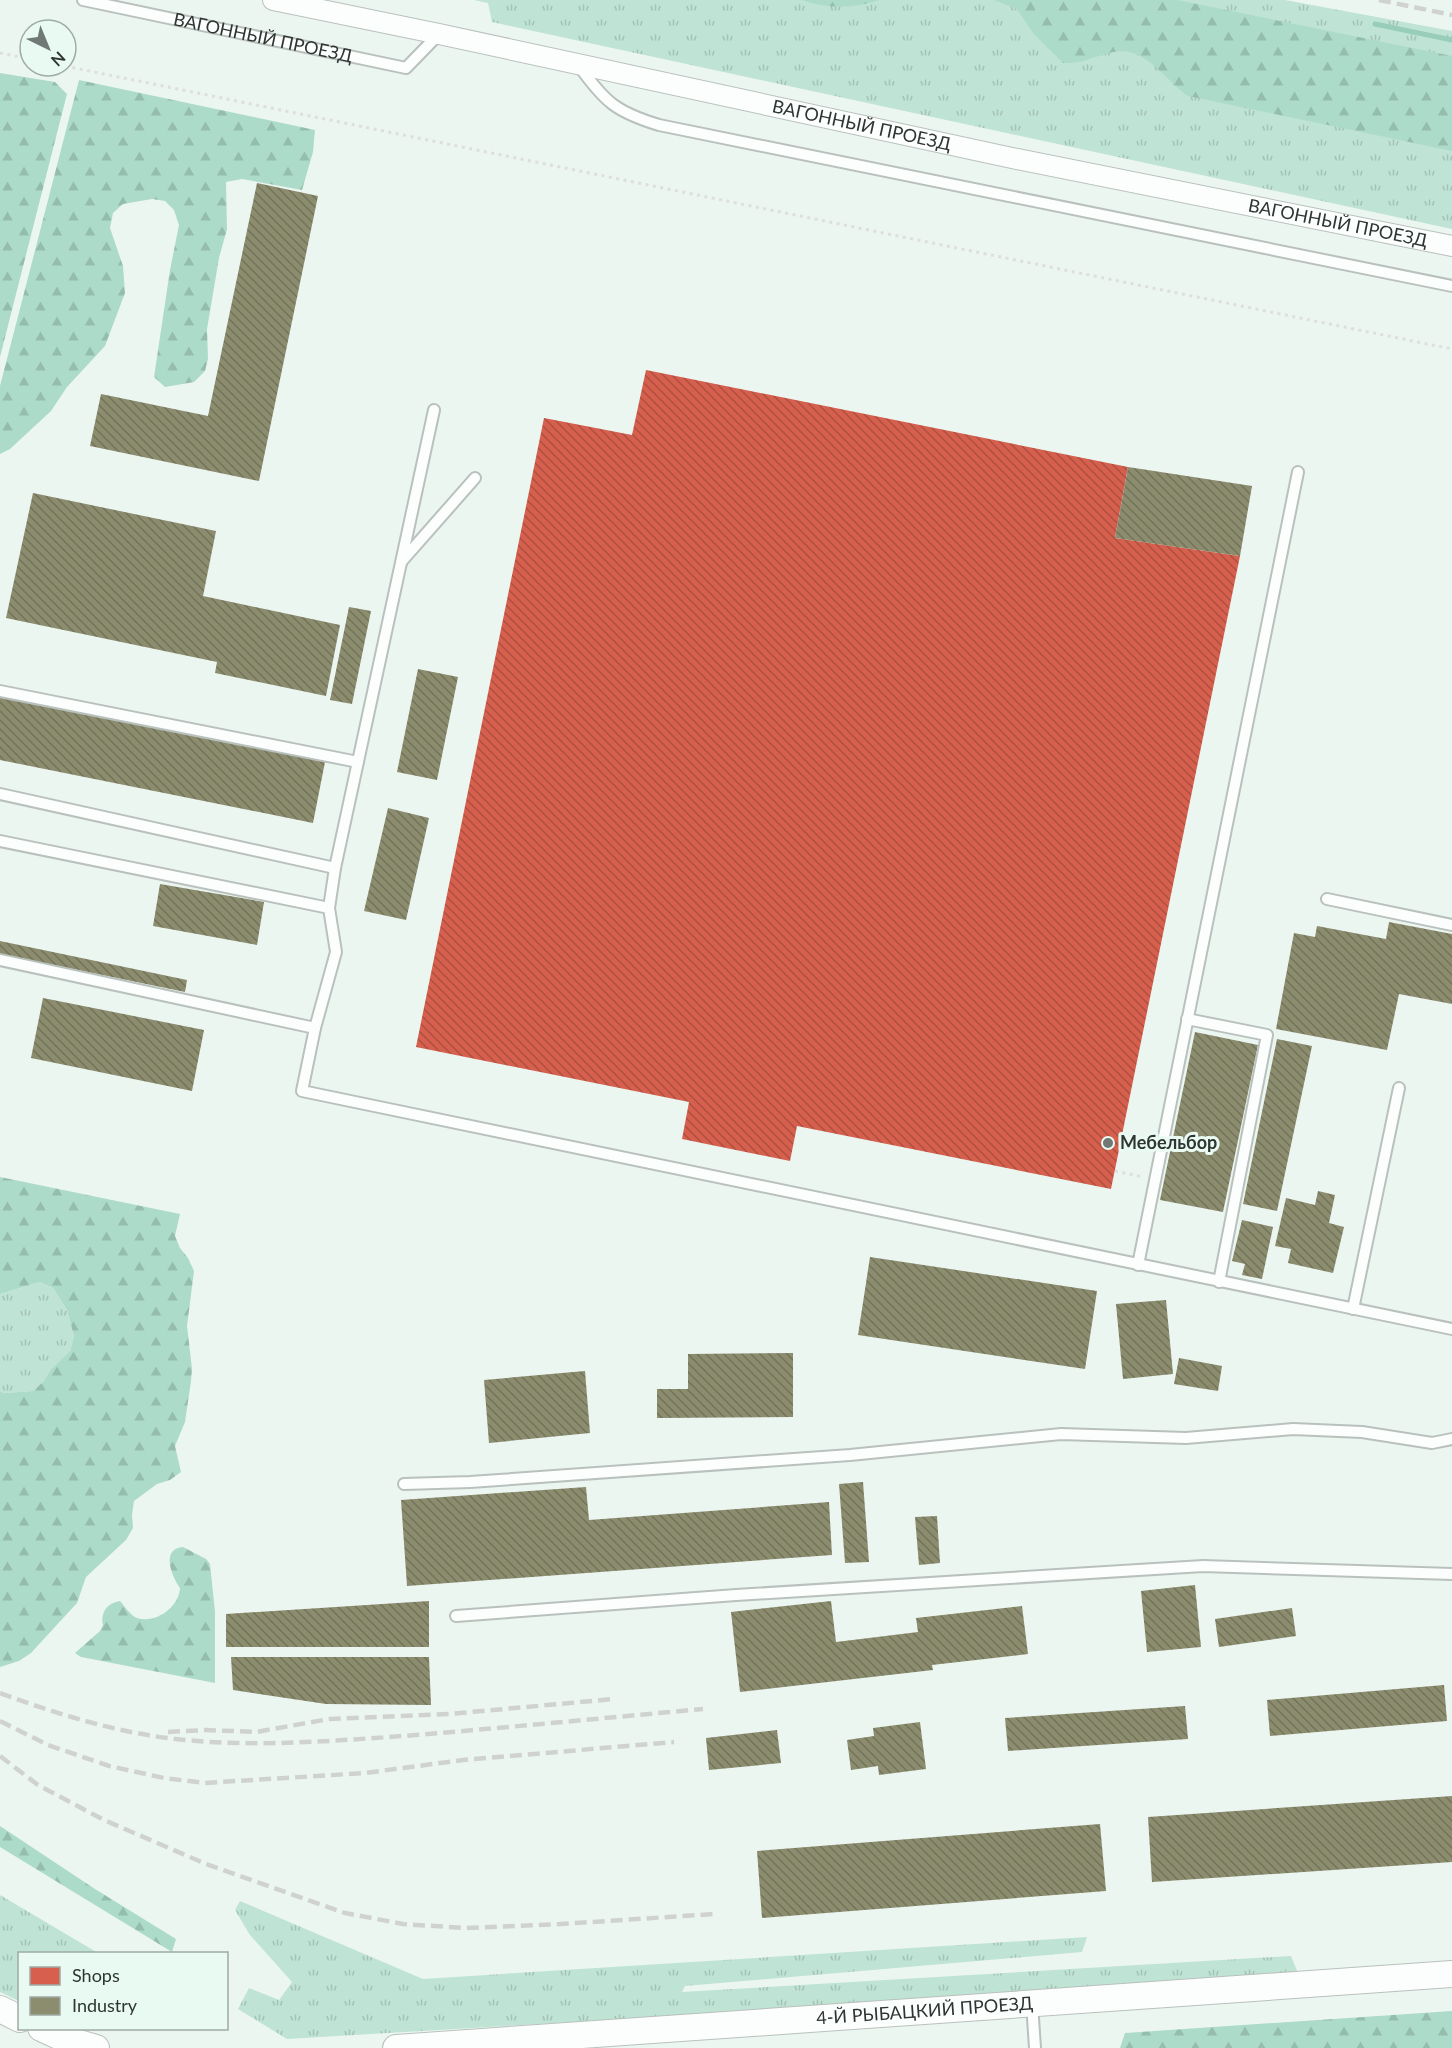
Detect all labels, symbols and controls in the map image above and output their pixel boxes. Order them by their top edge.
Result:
street label: ВАГОННЫЙ ПРОЕЗД [172,7,355,66]
north arrow [18,18,78,78]
text: N [48,48,70,70]
street label: ВАГОННЫЙ ПРОЕЗД [770,94,953,155]
street label: ВАГОННЫЙ ПРОЕЗД [1246,194,1430,251]
place label: Мебельбор [1120,1131,1217,1153]
marker: Мебельбор [1101,1136,1115,1150]
legend [18,1952,228,2030]
text: Shops [72,1964,120,1986]
street label: 4-Й РЫБАЦКИЙ ПРОЕЗД [816,1991,1034,2029]
text: Industry [72,1994,138,2016]

